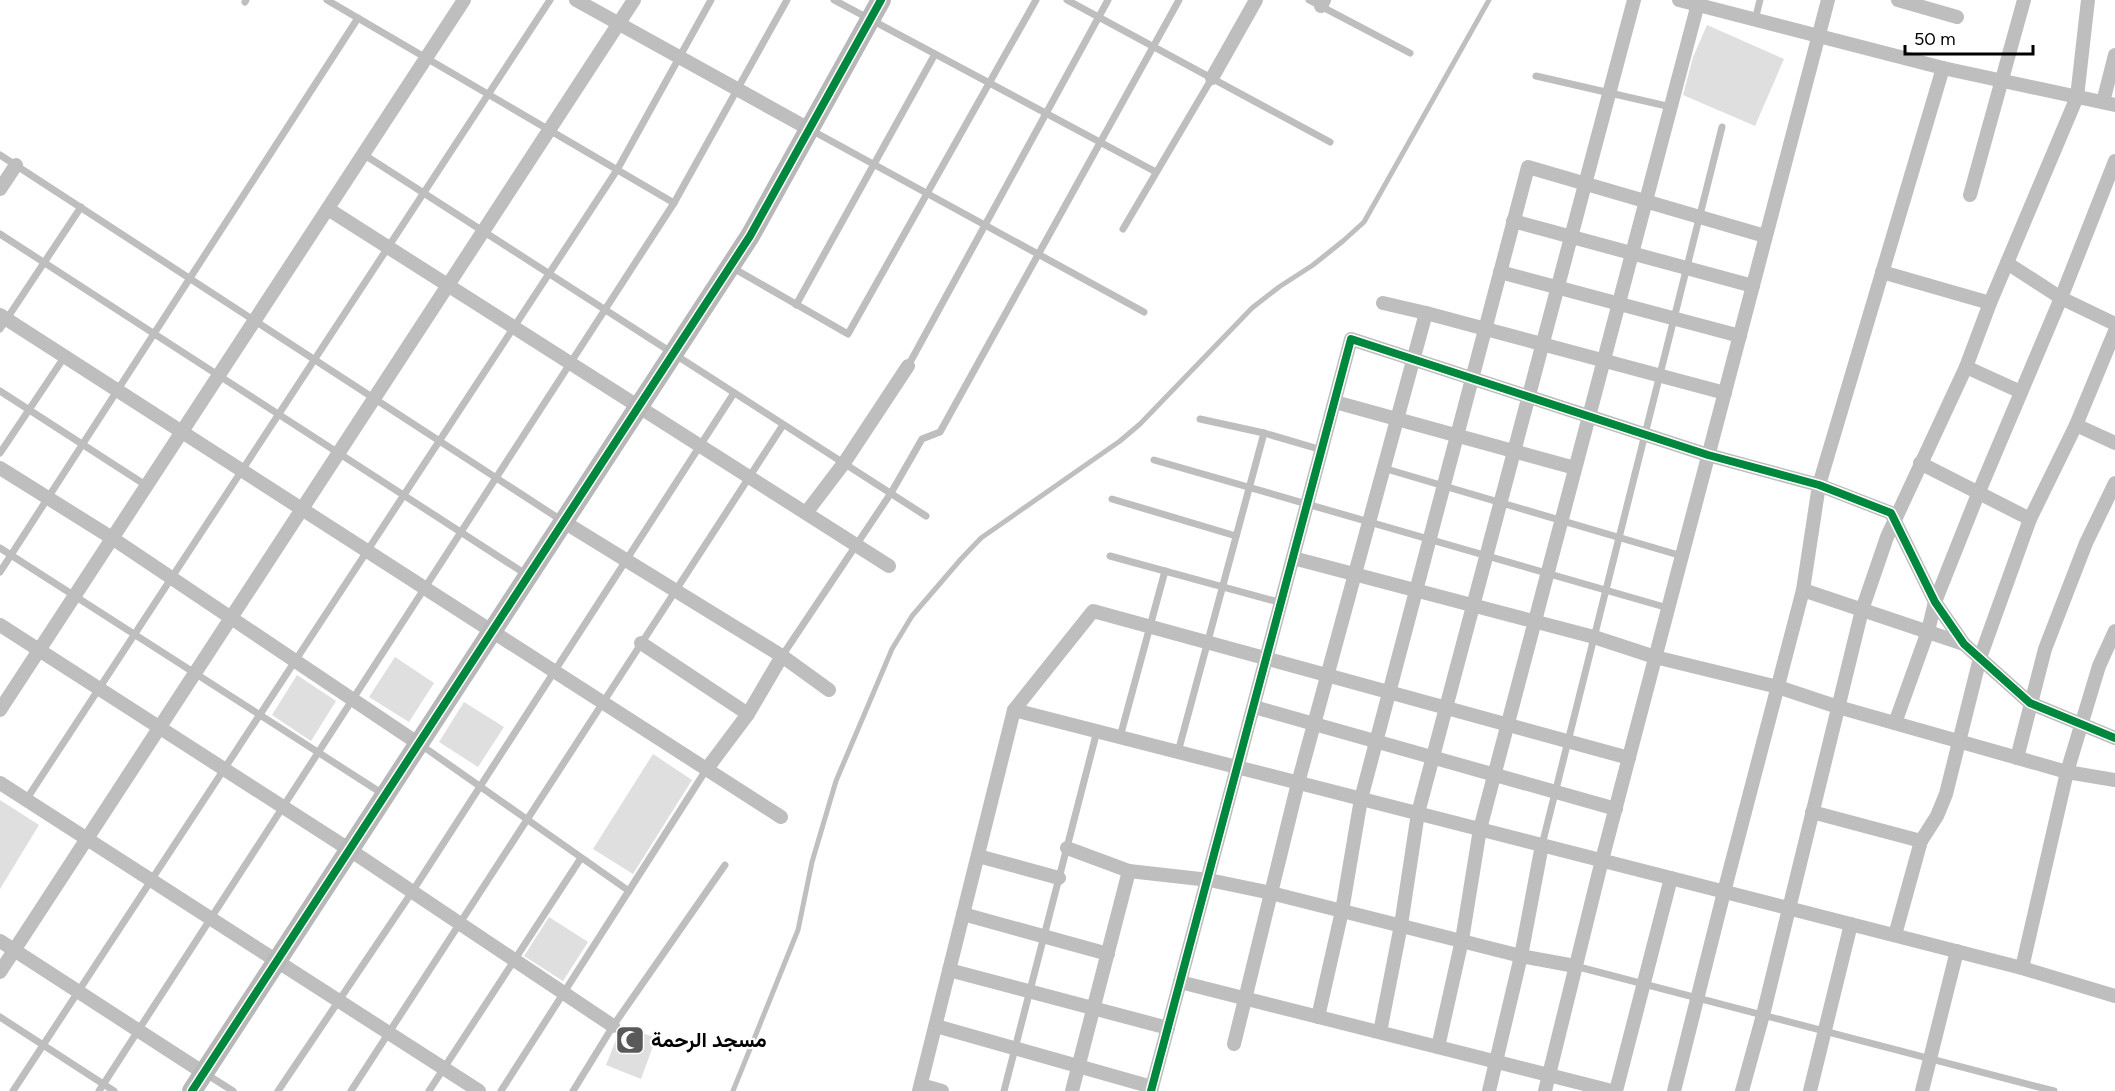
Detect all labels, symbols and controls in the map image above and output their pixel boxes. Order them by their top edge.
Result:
scale bar [1905,18,2032,56]
text: 50 m [1914,28,1956,50]
mosque icon: مسجد الرحمة [614,1024,646,1056]
place label: مسجد الرحمة [651,1027,767,1053]

